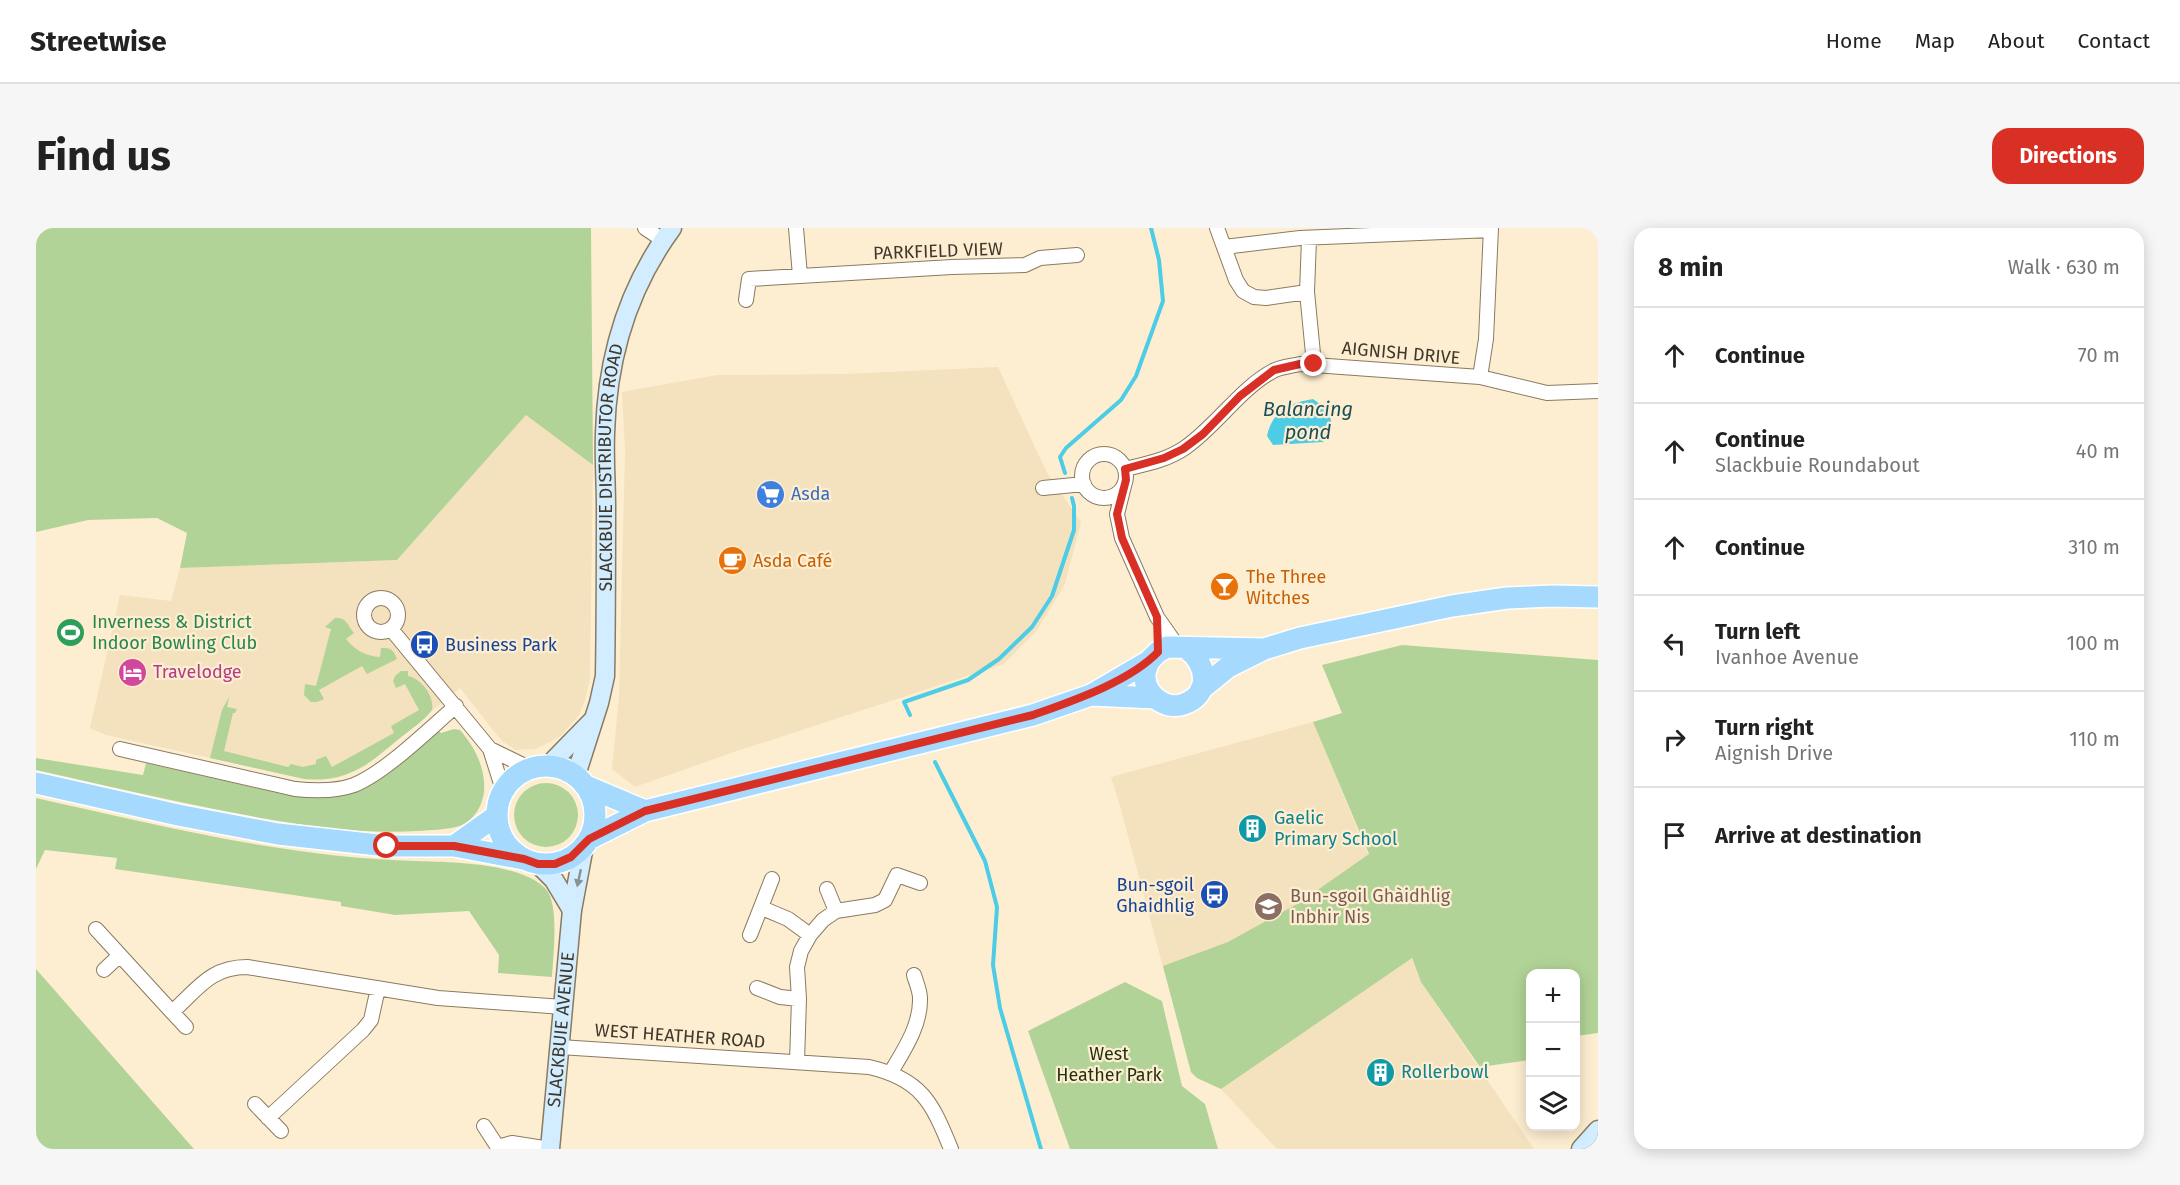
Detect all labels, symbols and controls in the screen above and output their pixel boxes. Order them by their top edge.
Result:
text: Streetwise [30,25,167,58]
text: Home [1826,28,1882,54]
text: Map [1915,28,1955,54]
text: About [1988,28,2045,54]
text: Contact [2078,28,2150,54]
button: Directions [1992,128,2144,184]
text: Find us [36,131,171,181]
street label: PARKFIELD VIEW [873,238,1004,264]
text: 8 min [1658,252,1724,283]
text: Walk · 630 m [2008,255,2120,279]
street label: AIGNISH DRIVE [1341,337,1461,369]
icon: ahead [1658,339,1691,372]
street label: SLACKBUIE DISTRIBUTOR ROAD [594,341,628,592]
text: Continue [1715,342,1805,369]
text: 70 m [2078,343,2120,367]
route end [1300,350,1326,376]
water label: Balancing pond [1263,397,1353,444]
text: Continue [1715,426,1805,453]
icon: ahead [1658,435,1691,468]
text: 40 m [2076,439,2120,463]
text: Slackbuie Roundabout [1715,453,1920,477]
supermarket icon: Asda [754,478,786,510]
place label: Asda [791,483,830,505]
icon: ahead [1658,531,1691,564]
text: Continue [1715,534,1805,561]
text: 310 m [2068,535,2120,559]
cafe icon: Asda Café [716,545,748,577]
place label: Asda Café [753,550,832,572]
place label: The Three Witches [1246,566,1326,609]
bar icon: The Three Witches [1209,571,1241,603]
place label: Inverness & District Indoor Bowling Club [92,611,257,654]
sports icon: Inverness & District Indoor Bowling Club [55,616,87,648]
text: Turn left [1715,618,1800,645]
icon: left [1658,627,1691,660]
bus stop icon: Business Park [408,629,440,661]
text: 100 m [2067,631,2120,655]
place label: Business Park [445,634,558,656]
text: Ivanhoe Avenue [1715,645,1859,669]
hotel icon: Travelodge [116,656,148,688]
place label: Travelodge [153,661,242,683]
text: Turn right [1715,714,1814,741]
icon: right [1658,723,1691,756]
text: 110 m [2069,727,2120,751]
text: Aignish Drive [1715,741,1833,765]
place label: Gaelic Primary School [1274,807,1397,850]
building icon: Gaelic Primary School [1237,812,1269,844]
icon: arrive [1658,819,1691,852]
text: Arrive at destination [1715,822,1922,849]
route start [373,832,399,858]
one-way arrow [574,869,583,888]
place label: Bun-sgoil Ghaidhlig [1116,874,1195,917]
bus stop icon: Bun-sgoil Ghaidhlig [1199,879,1231,911]
place label: Bun-sgoil Ghàidhlig Inbhir Nis [1290,885,1451,928]
school or university icon: Bun-sgoil Ghàidhlig Inbhir Nis [1253,890,1285,922]
street label: SLACKBUIE AVENUE [543,951,579,1108]
map controls [1526,969,1580,1131]
button: + [1526,969,1580,1023]
street label: WEST HEATHER ROAD [594,1019,766,1053]
button: − [1526,1023,1580,1077]
park label: West Heather Park [1056,1043,1163,1086]
building icon: Rollerbowl [1364,1056,1396,1088]
place label: Rollerbowl [1401,1061,1489,1083]
button: layers [1526,1077,1580,1131]

